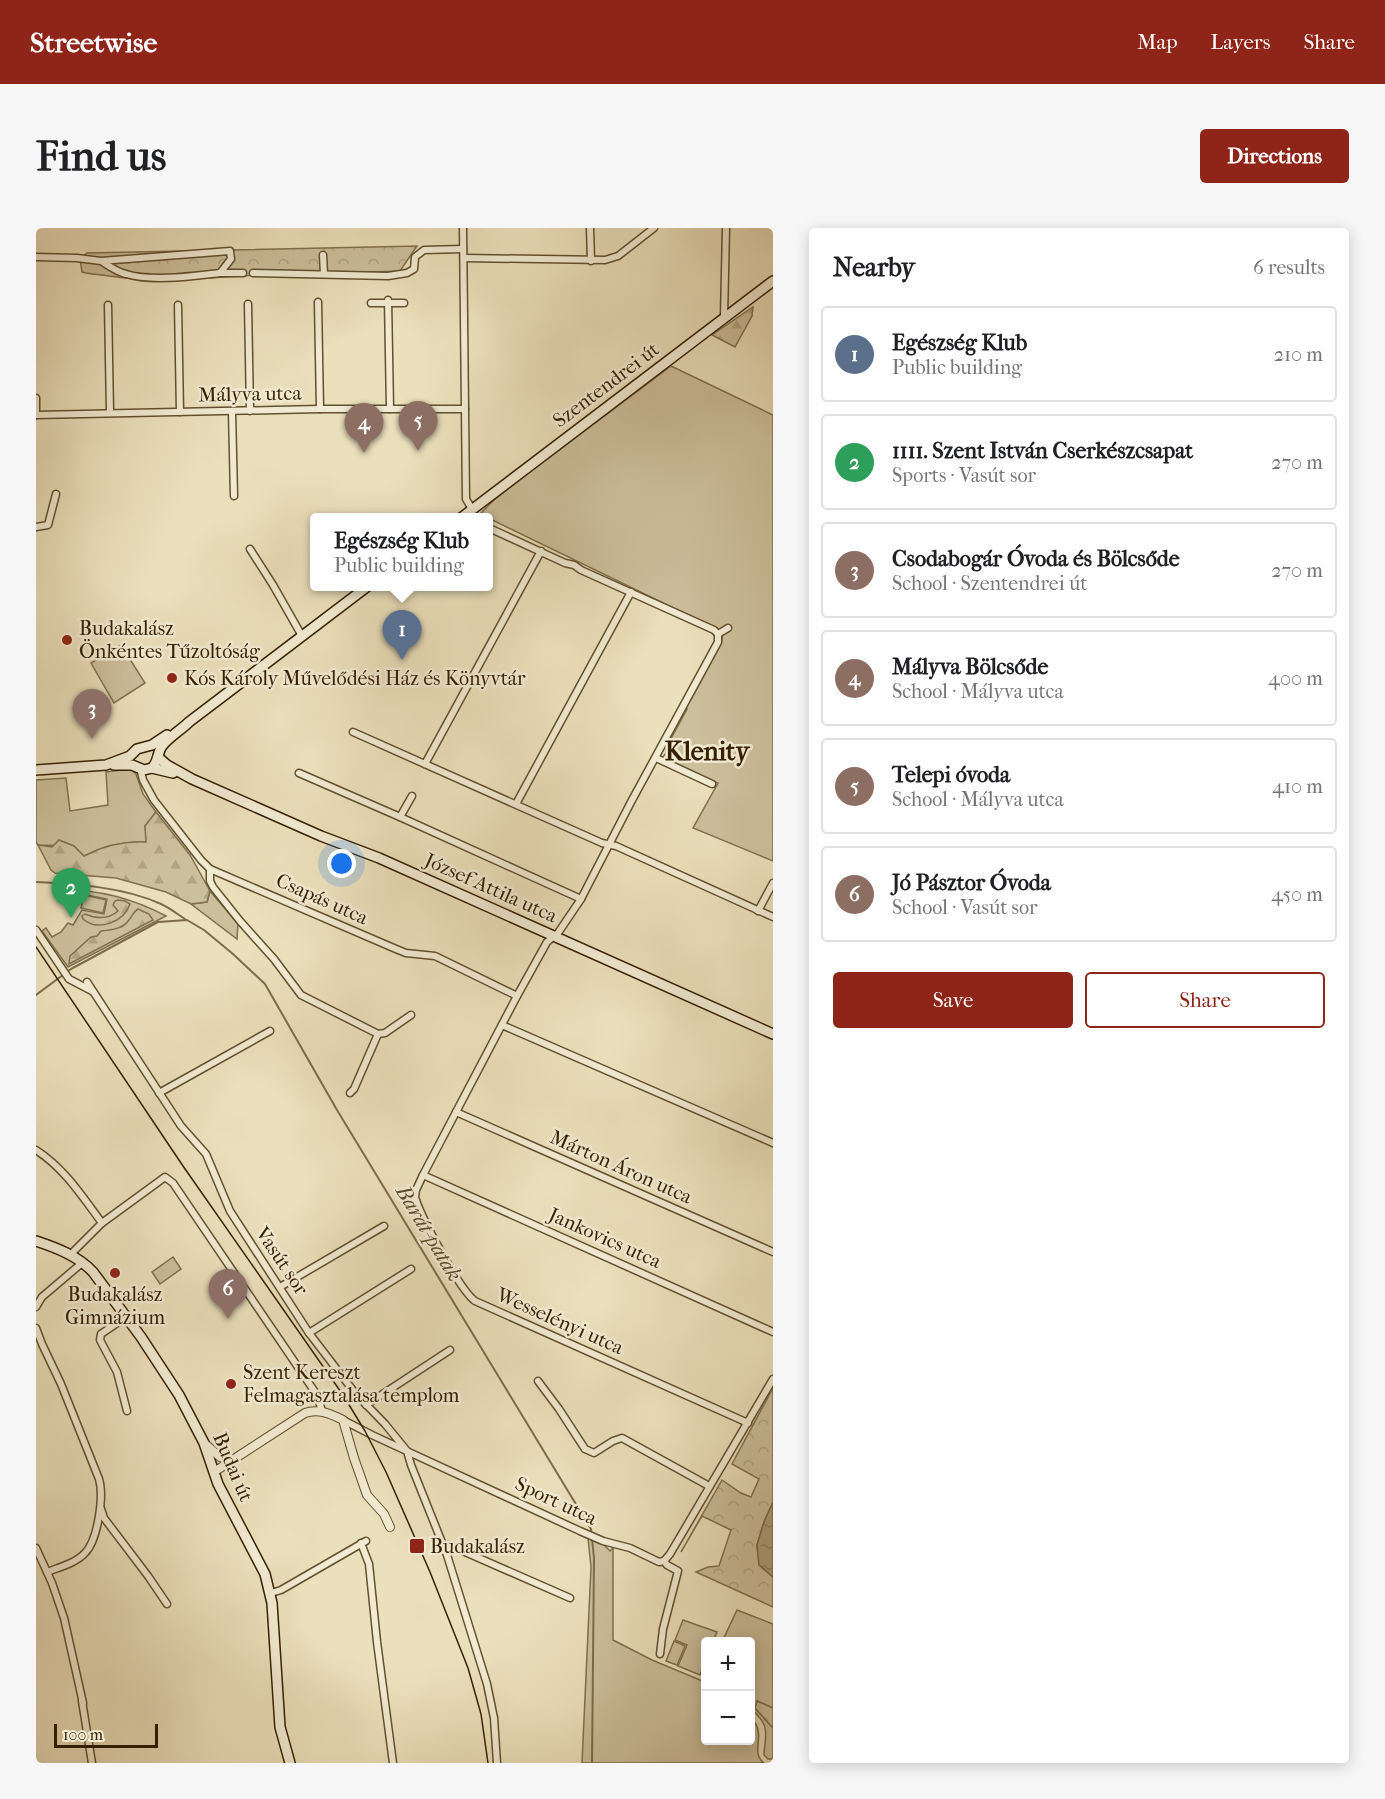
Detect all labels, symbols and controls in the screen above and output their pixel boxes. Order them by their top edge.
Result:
text: Streetwise [30,26,157,59]
text: Map [1137,30,1178,54]
text: Layers [1211,30,1270,54]
text: Share [1303,30,1355,54]
button: Directions [1200,129,1349,183]
text: Find us [36,132,166,181]
text: Nearby [833,252,915,283]
text: 6 results [1253,256,1325,279]
text: Egészség Klub [892,330,1027,356]
street label: Szentendrei út [548,338,664,432]
text: 1 [851,343,858,366]
text: 210 m [1274,343,1323,366]
text: Public building [892,356,1022,379]
street label: Mályva utca [198,382,303,406]
pin: 5 [398,402,437,451]
pin: 4 [344,404,384,453]
text: 1111. Szent István Cserkészcsapat [892,438,1193,464]
text: 2 [849,451,860,474]
text: 270 m [1271,451,1323,474]
text: Sports · Vasút sor [892,464,1036,487]
popup [310,513,493,591]
text: Egészség Klub [334,528,469,554]
text: Csodabogár Óvoda és Bölcsőde [892,546,1180,572]
text: Public building [334,554,464,577]
text: 3 [850,559,859,582]
text: 270 m [1271,559,1323,582]
text: School · Szentendrei út [892,572,1087,595]
pin: 1 [382,610,422,660]
place label: Budakalász Önkéntes Tűzoltóság [79,617,260,663]
marker: Budakalász Önkéntes Tűzoltóság [60,633,74,647]
text: Mályva Bölcsőde [892,654,1048,680]
place label: Kós Károly Művelődési Ház és Könyvtár [184,667,526,690]
text: 4 [849,667,860,690]
text: 400 m [1268,667,1323,690]
marker: Kós Károly Művelődési Ház és Könyvtár [165,671,179,685]
text: School · Mályva utca [892,680,1064,703]
pin: 3 [72,690,112,739]
district label: Klenity [665,736,751,767]
text: Telepi óvoda [892,762,1010,788]
text: 5 [850,775,859,798]
text: 410 m [1272,775,1323,798]
text: School · Mályva utca [892,788,1064,811]
street label: József Attila utca [419,848,562,928]
your location [327,849,356,878]
pin: 2 [51,868,90,918]
street label: Csapás utca [272,868,372,930]
text: Jó Pásztor Óvoda [892,870,1051,896]
text: 6 [849,883,860,906]
text: 450 m [1271,883,1323,906]
text: School · Vasút sor [892,896,1037,919]
button: Save [833,972,1073,1028]
button: Share [1085,972,1325,1028]
street label: Márton Áron utca [546,1124,697,1209]
water label: Barát-patak [391,1180,467,1285]
street label: Jankovics utca [543,1202,665,1273]
street label: Vasút sor [250,1222,313,1300]
marker: Budakalász Gimnázium [108,1266,122,1280]
pin: 6 [208,1270,248,1319]
street label: Wesselényi utca [492,1282,628,1360]
place label: Budakalász Gimnázium [65,1283,165,1329]
place label: Szent Kereszt Felmagasztalása templom [243,1361,460,1407]
marker: Szent Kereszt Felmagasztalása templom [224,1377,238,1391]
street label: Budai út [208,1429,258,1505]
street label: Sport utca [511,1472,601,1530]
place label: Budakalász [430,1535,525,1558]
marker: Budakalász [408,1537,426,1555]
map controls [701,1637,755,1745]
button: + [701,1637,755,1691]
button: − [701,1691,755,1745]
scale bar [54,1721,158,1748]
text: 100 m [63,1725,103,1744]

